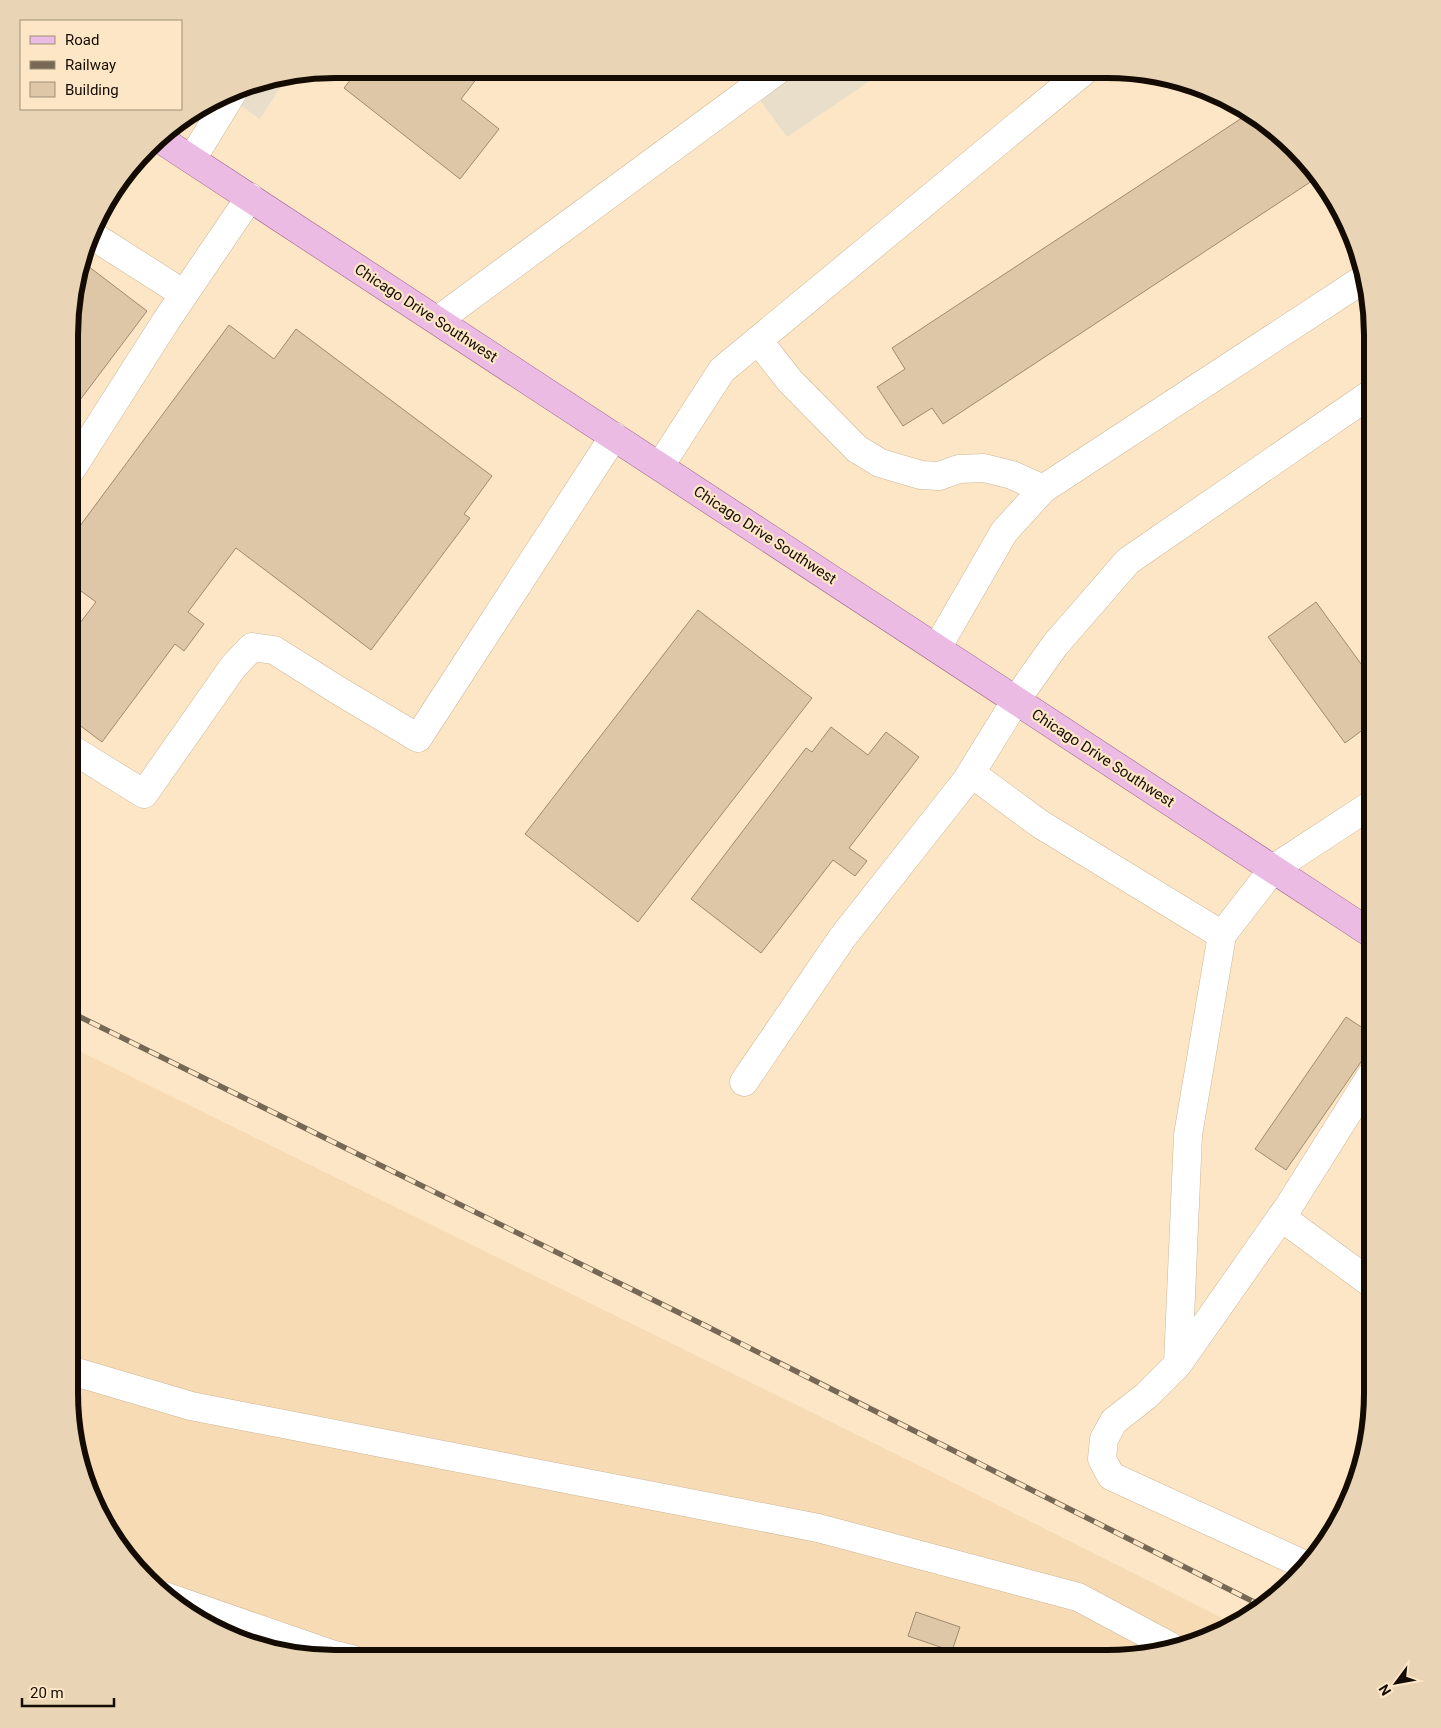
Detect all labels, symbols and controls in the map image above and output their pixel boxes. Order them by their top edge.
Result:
legend [20,20,182,110]
text: Road [65,31,99,49]
text: Railway [65,56,116,74]
text: Building [65,81,119,99]
street label: Chicago Drive Southwest [351,260,501,366]
street label: Chicago Drive Southwest [690,482,840,588]
street label: Chicago Drive Southwest [1028,705,1178,811]
north arrow [1371,1658,1421,1708]
scale bar [22,1676,115,1708]
text: N [1376,1681,1394,1698]
text: 20 m [30,1684,64,1702]

